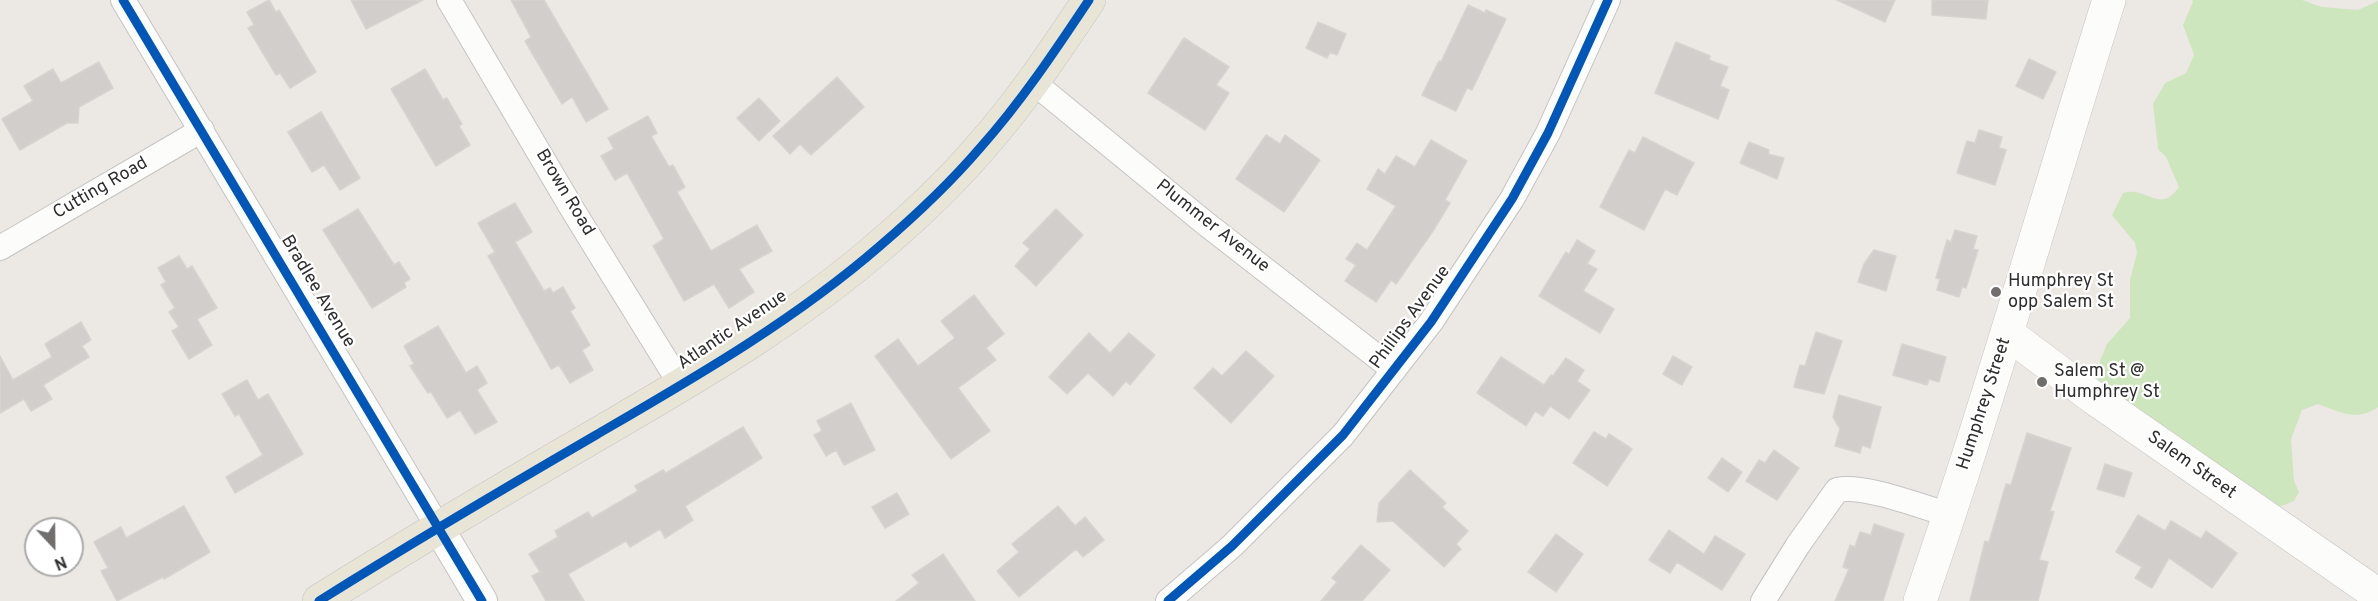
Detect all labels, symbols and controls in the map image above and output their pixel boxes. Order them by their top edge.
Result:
street label: Brown Road [530,146,598,240]
street label: Cutting Road [50,153,152,225]
street label: Plummer Avenue [1151,176,1273,278]
street label: Bradlee Avenue [275,232,359,352]
street label: Phillips Avenue [1366,262,1456,374]
place label: Humphrey St opp Salem St [2008,271,2114,314]
marker: Humphrey St opp Salem St [1989,285,2003,299]
street label: Atlantic Avenue [674,287,792,375]
street label: Humphrey Street [1953,335,2017,473]
place label: Salem St @ Humphrey St [2054,361,2160,404]
marker: Salem St @ Humphrey St [2035,375,2049,389]
street label: Salem Street [2142,427,2240,505]
north arrow [24,517,84,577]
text: N [51,550,69,573]

